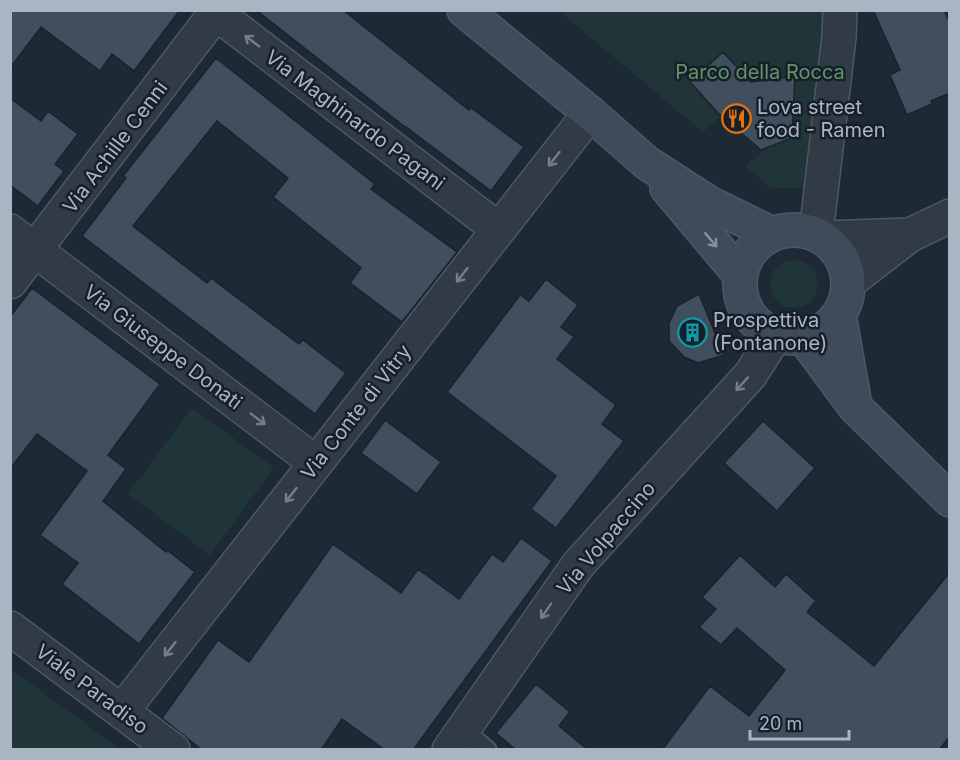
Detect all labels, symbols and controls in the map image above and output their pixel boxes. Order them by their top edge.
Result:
one-way arrow [244,34,260,47]
street label: Via Maghinardo Pagani [261,45,449,195]
park label: Parco della Rocca [675,60,845,84]
street label: Via Achille Cenni [58,76,172,218]
place label: Lova street food - Ramen [757,95,886,142]
restaurant icon: Lova street food - Ramen [720,103,752,135]
one-way arrow [547,151,560,167]
one-way arrow [704,232,717,248]
one-way arrow [456,267,469,283]
street label: Via Giuseppe Donati [79,280,247,414]
place label: Prospettiva (Fontanone) [713,308,827,355]
building icon: Prospettiva (Fontanone) [676,316,708,348]
street label: Via Conte di Vitry [296,340,416,484]
one-way arrow [735,376,749,391]
one-way arrow [250,412,266,425]
street label: Via Volpaccino [552,477,660,599]
one-way arrow [284,487,297,503]
one-way arrow [540,602,552,619]
street label: Viale Paradiso [31,639,153,739]
one-way arrow [164,640,177,656]
scale bar [750,703,849,741]
text: 20 m [759,713,802,734]

